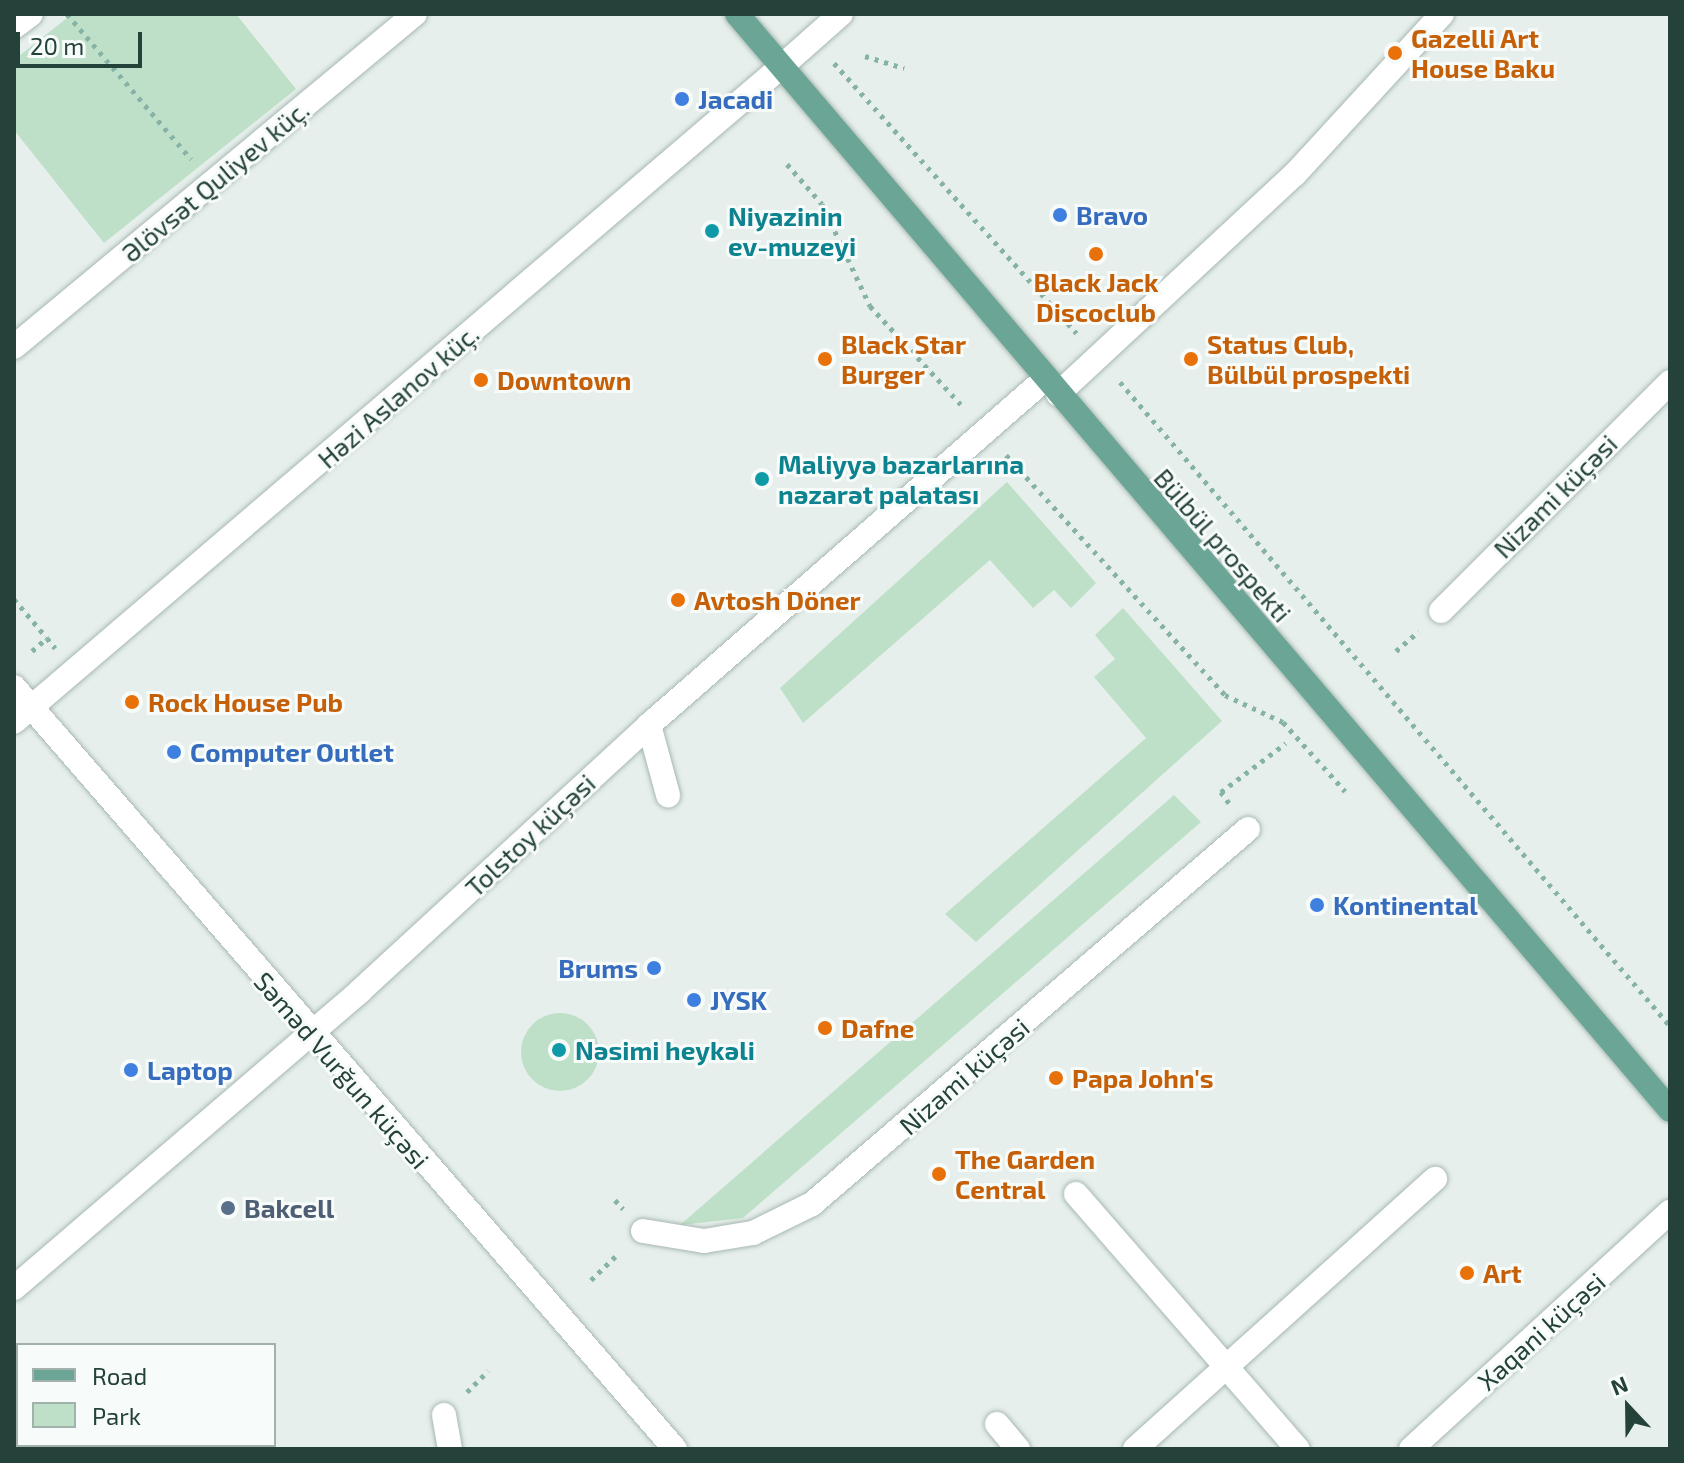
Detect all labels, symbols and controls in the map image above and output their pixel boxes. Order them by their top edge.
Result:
scale bar [20,16,146,66]
place label: Gazelli Art House Baku [1411,22,1555,84]
text: 20 m [30,31,84,60]
marker: Gazelli Art House Baku [1386,44,1404,62]
place label: Jacadi [698,83,773,115]
marker: Jacadi [673,90,691,108]
street label: Əlövsət Quliyev küç. [115,93,315,269]
place label: Bravo [1076,199,1148,231]
place label: Niyazinin ev-muzeyi [728,200,856,262]
marker: Bravo [1051,206,1069,224]
marker: Niyazinin ev-muzeyi [703,222,721,240]
marker: Black Jack Discoclub [1087,245,1105,263]
place label: Black Jack Discoclub [1033,266,1159,328]
street label: Həzi Aslanov küç. [311,317,485,475]
place label: Black Star Burger [841,328,966,390]
place label: Status Club, Bülbül prospekti [1207,328,1411,390]
marker: Black Star Burger [816,350,834,368]
marker: Status Club, Bülbül prospekti [1182,350,1200,368]
place label: Downtown [497,364,631,396]
marker: Downtown [472,371,490,389]
street label: Nizami küçəsi [1487,428,1623,564]
place label: Maliyyə bazarlarına nəzarət palatası [778,448,1024,510]
street label: Bülbül prospekti [1148,462,1298,628]
marker: Maliyyə bazarlarına nəzarət palatası [753,470,771,488]
place label: Avtosh Döner [694,584,861,616]
marker: Avtosh Döner [669,591,687,609]
place label: Rock House Pub [148,686,343,718]
marker: Rock House Pub [123,693,141,711]
place label: Computer Outlet [190,736,394,768]
marker: Computer Outlet [165,743,183,761]
street label: Tolstoy küçəsi [459,767,601,903]
place label: Kontinental [1333,889,1478,921]
marker: Kontinental [1308,896,1326,914]
place label: Brums [558,952,638,984]
marker: Brums [645,959,663,977]
street label: Səməd Vurğun küçəsi [248,965,436,1175]
place label: JYSK [710,984,767,1016]
marker: JYSK [685,991,703,1009]
street label: Nizami küçəsi [893,1011,1035,1141]
place label: Dafne [841,1012,914,1044]
marker: Dafne [816,1019,834,1037]
place label: Nəsimi heykəli [575,1034,755,1066]
marker: Nəsimi heykəli [550,1041,568,1059]
place label: Laptop [147,1054,233,1086]
marker: Laptop [122,1061,140,1079]
place label: Papa John's [1072,1062,1214,1094]
marker: Papa John's [1047,1069,1065,1087]
place label: The Garden Central [955,1143,1095,1204]
marker: The Garden Central [930,1165,948,1183]
place label: Bakcell [244,1192,334,1224]
marker: Bakcell [219,1199,237,1217]
place label: Art [1483,1257,1522,1289]
marker: Art [1458,1264,1476,1282]
street label: Xaqani küçəsi [1471,1266,1611,1396]
legend [16,1343,276,1447]
text: Road [92,1361,147,1390]
north arrow [1588,1367,1668,1447]
text: N [1607,1370,1631,1400]
text: Park [92,1401,141,1430]

